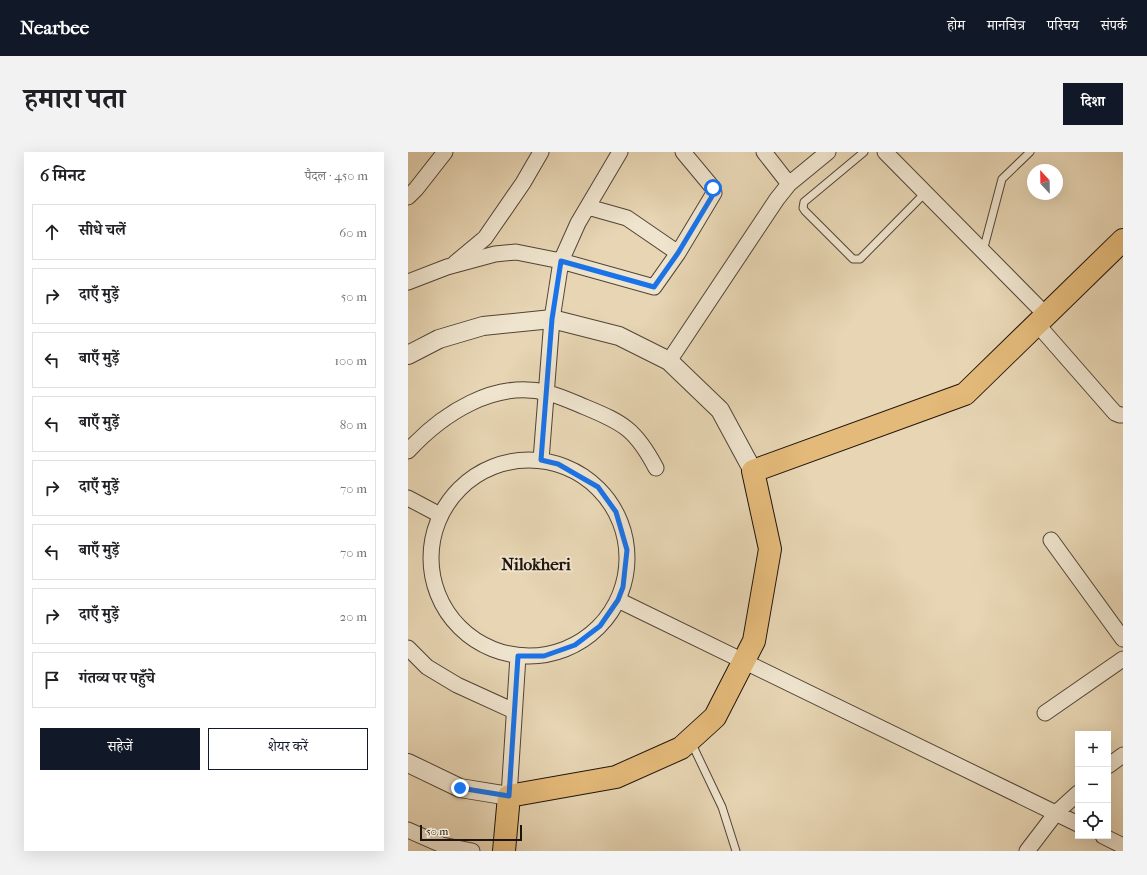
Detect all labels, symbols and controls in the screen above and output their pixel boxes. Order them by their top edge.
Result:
text: Nearbee [20,17,89,39]
text: होम [947,17,965,34]
text: मानचित्र [987,17,1025,34]
text: परिचय [1047,17,1079,34]
text: संपर्क [1101,17,1127,34]
text: हमारा पता [24,82,125,115]
button: दिशा [1063,83,1123,125]
north arrow [1027,164,1063,200]
text: 6 मिनट [40,165,85,185]
text: पैदल · 450 m [305,168,368,183]
route start [704,179,722,197]
icon: ahead [41,221,63,243]
text: सीधे चलें [79,221,126,239]
text: 60 m [339,225,367,240]
icon: right [41,285,63,307]
text: दाएँ मुड़ें [79,285,119,303]
text: 50 m [341,289,367,304]
icon: left [41,349,63,371]
text: बाएँ मुड़ें [79,349,119,367]
text: 100 m [334,353,367,368]
icon: left [41,413,63,435]
text: बाएँ मुड़ें [79,413,119,431]
text: 80 m [340,417,367,432]
icon: right [41,477,63,499]
text: दाएँ मुड़ें [79,477,119,495]
text: 70 m [340,481,367,496]
icon: left [41,541,63,563]
text: बाएँ मुड़ें [79,541,119,559]
text: 70 m [340,545,367,560]
district label: Nilokheri [501,554,572,574]
icon: right [41,605,63,627]
text: दाएँ मुड़ें [79,605,119,623]
text: 20 m [340,609,367,624]
icon: arrive [41,669,63,691]
text: गंतव्य पर पहुँचे [79,669,155,687]
button: सहेजें [40,728,200,770]
button: शेयर करें [208,728,368,770]
map controls [1075,731,1111,839]
button: + [1075,731,1111,767]
button: − [1075,767,1111,803]
route end [451,779,469,797]
button: locate [1075,803,1111,839]
scale bar [420,823,522,842]
text: 50 m [426,825,448,838]

